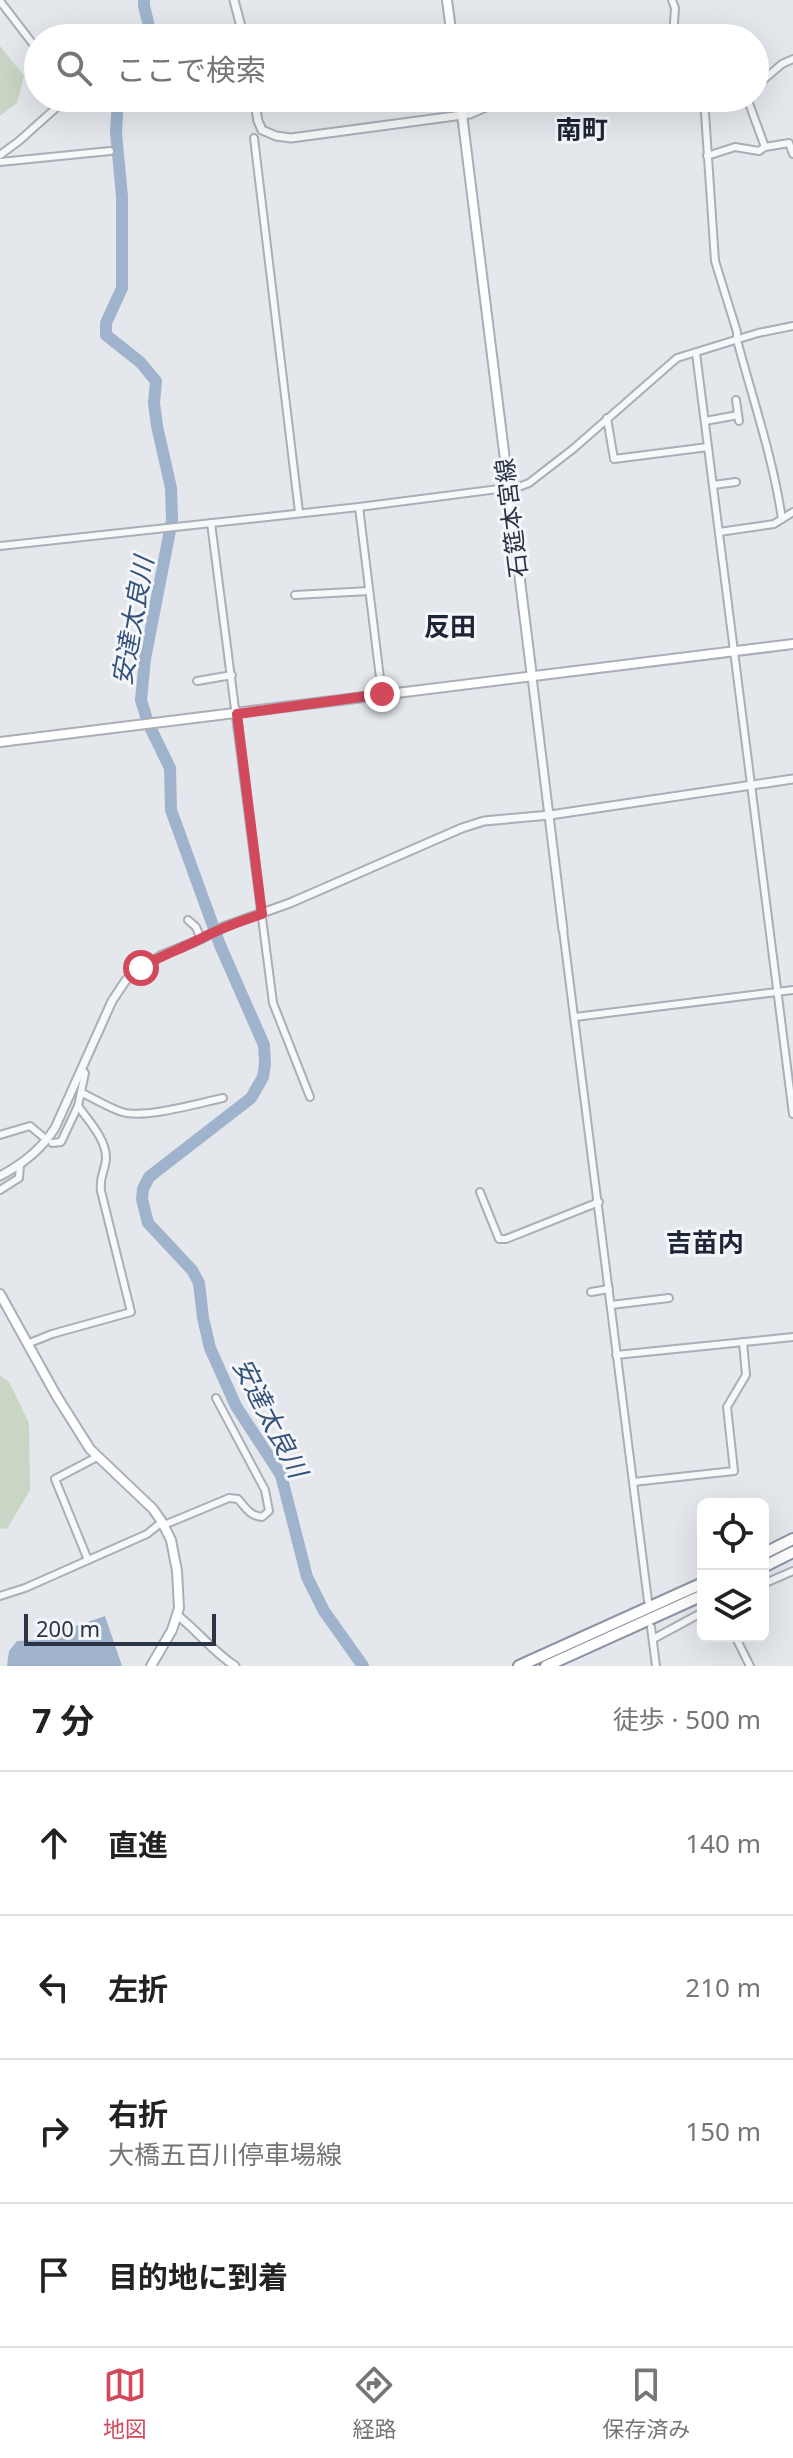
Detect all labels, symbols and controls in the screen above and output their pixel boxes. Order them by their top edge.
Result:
search box [24,24,769,112]
icon: search [52,46,96,90]
text: ここで検索 [116,49,266,90]
district label: 南町 [556,111,608,147]
street label: 石筵本宮線 [487,457,534,580]
water label: 安達太良川 [103,551,162,688]
district label: 反田 [424,608,476,644]
route end [364,676,400,712]
route start [123,950,159,986]
district label: 吉苗内 [666,1224,744,1260]
water label: 安達太良川 [225,1351,318,1486]
map controls [697,1498,769,1642]
button: locate [697,1498,769,1570]
button: layers [697,1570,769,1642]
scale bar [24,1610,216,1646]
text: 200 m [36,1613,100,1643]
text: 7 分 [32,1697,94,1743]
text: 徒歩 · 500 m [613,1701,761,1737]
icon: ahead [32,1821,76,1865]
text: 直進 [108,1824,168,1865]
text: 140 m [685,1825,761,1861]
icon: left [32,1965,76,2009]
text: 左折 [108,1968,168,2009]
text: 210 m [685,1969,761,2005]
text: 右折 [108,2093,168,2134]
icon: right [32,2109,76,2153]
text: 150 m [685,2113,761,2149]
text: 大橋五百川停車場線 [108,2136,342,2172]
icon: arrive [32,2253,76,2297]
text: 目的地に到着 [108,2256,288,2297]
tab: 地図 [103,2363,147,2443]
tab: 経路 [352,2363,396,2443]
tab: 保存済み [602,2363,690,2443]

